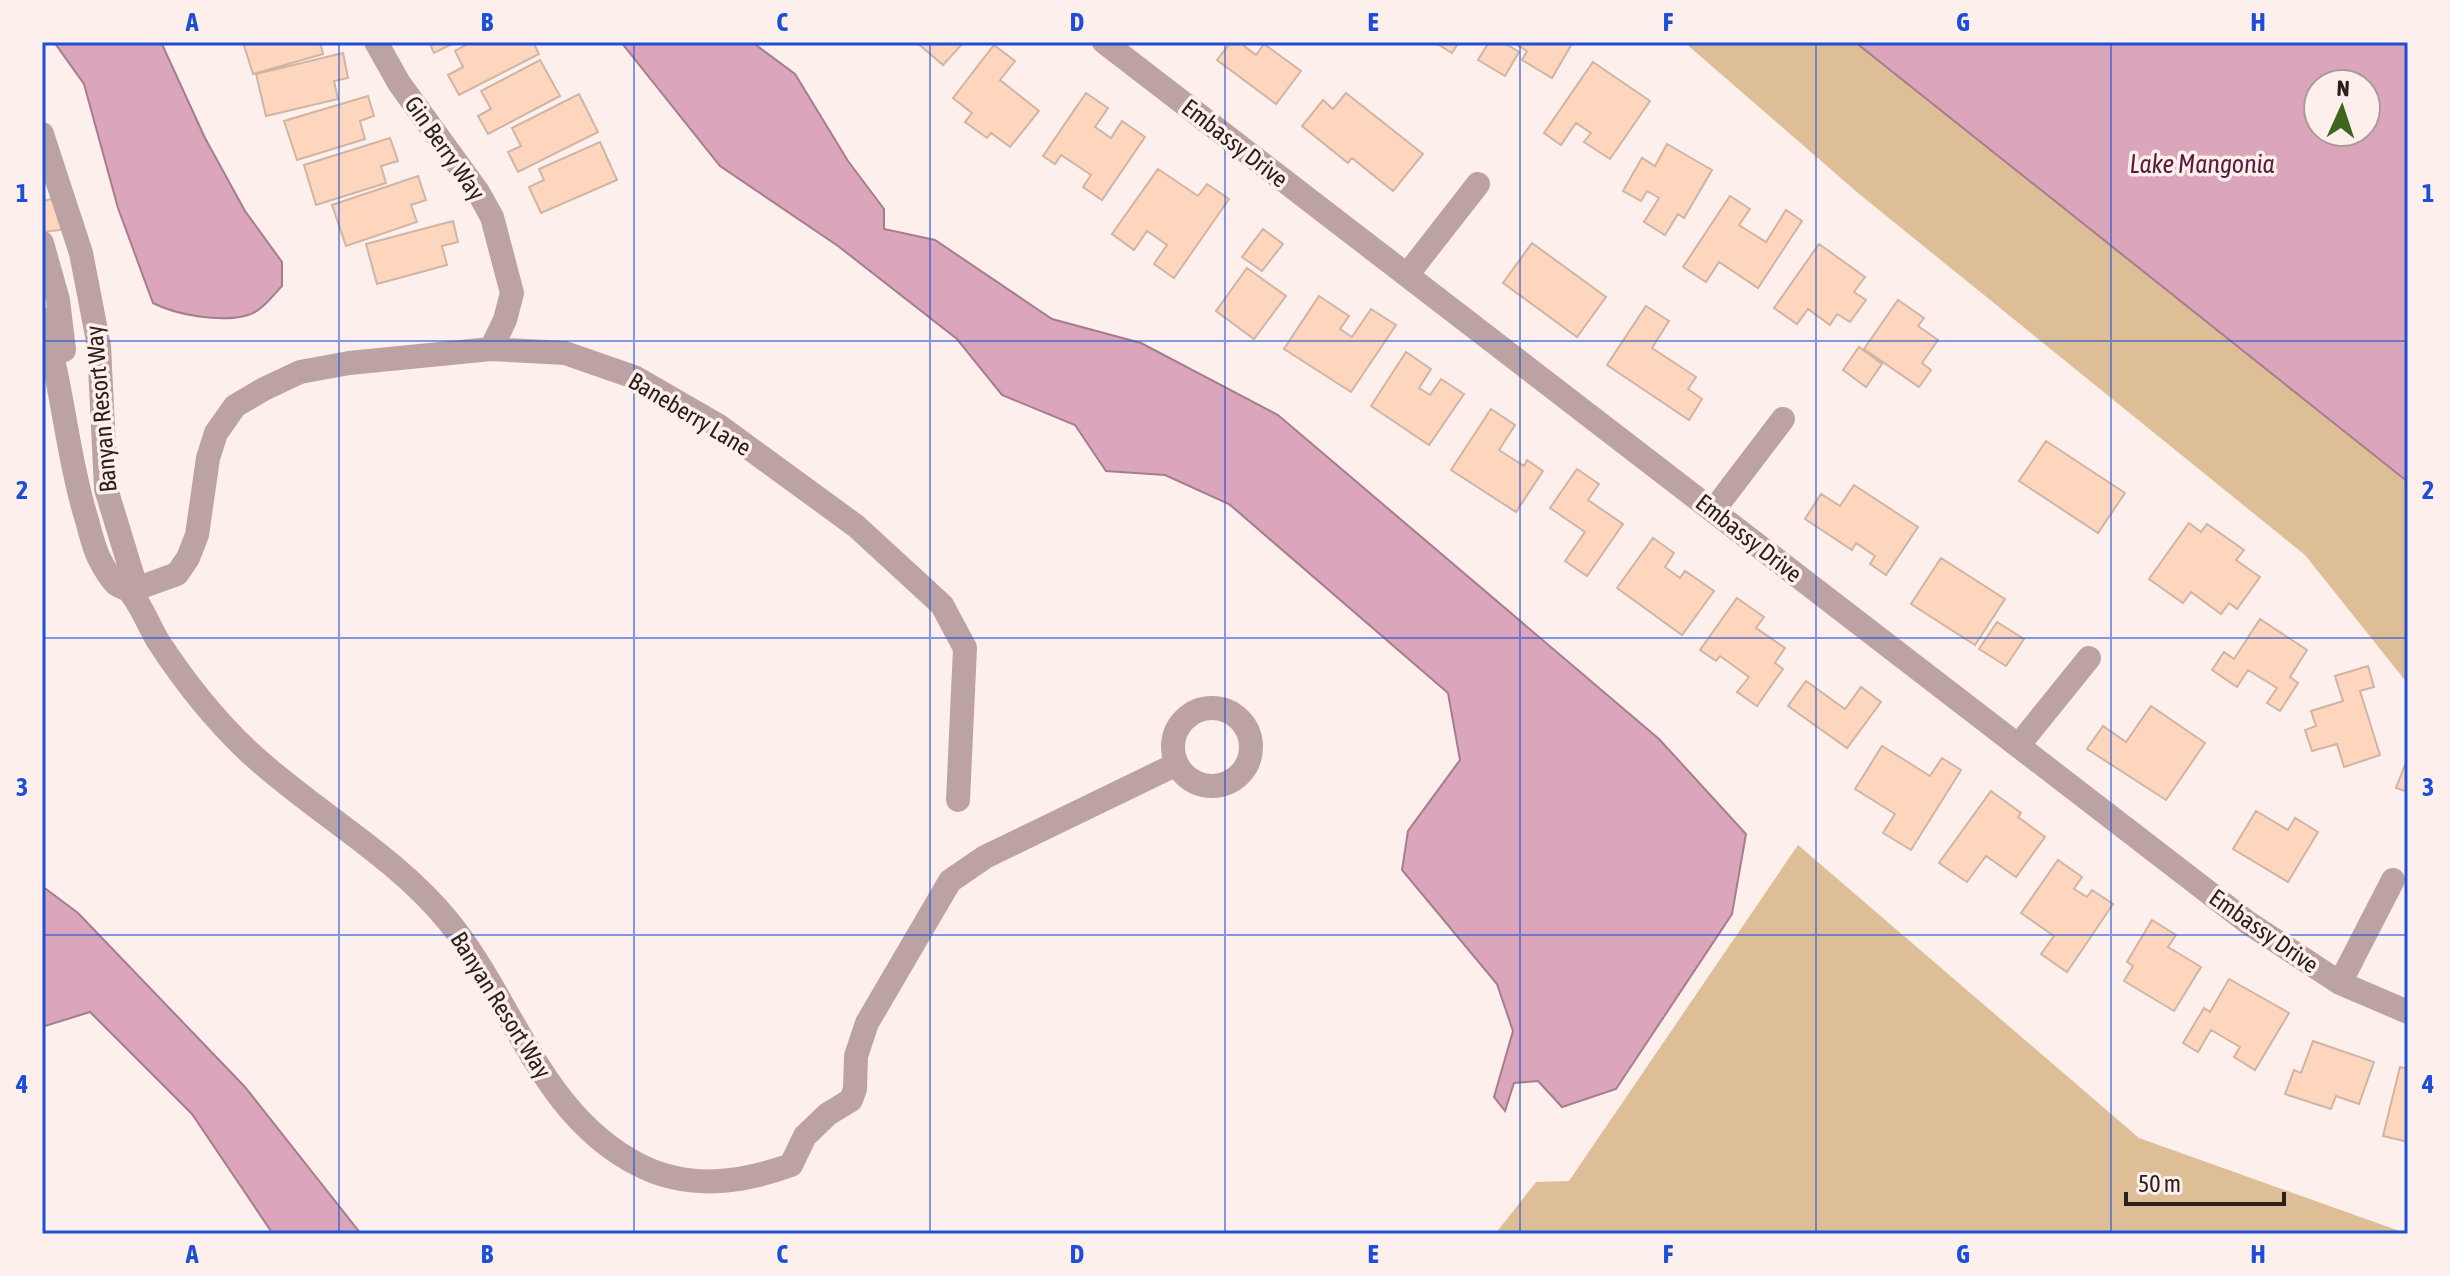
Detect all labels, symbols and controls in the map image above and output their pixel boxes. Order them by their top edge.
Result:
text: A [185,7,199,37]
text: B [481,7,494,37]
text: C [776,7,788,37]
text: D [1070,7,1084,37]
text: E [1367,7,1379,37]
text: F [1663,7,1674,37]
text: G [1956,7,1970,37]
text: H [2250,7,2266,37]
north arrow [2302,68,2382,148]
text: N [2336,75,2350,101]
street label: Gin Berry Way [399,91,491,205]
street label: Embassy Drive [1177,93,1293,193]
water label: Lake Mangonia [2129,149,2275,179]
text: 1 [16,178,28,208]
text: 1 [2422,178,2434,208]
street label: Banyan Resort Way [80,324,122,494]
street label: Baneberry Lane [624,367,756,461]
text: 2 [16,475,28,505]
text: 2 [2422,475,2434,505]
street label: Embassy Drive [1691,488,1807,588]
text: 3 [16,772,28,802]
text: 3 [2422,772,2434,802]
street label: Embassy Drive [2204,884,2324,978]
street label: Banyan Resort Way [445,927,557,1083]
text: 4 [15,1069,28,1099]
text: 4 [2421,1069,2434,1099]
scale bar [2126,1156,2284,1206]
text: 50 m [2138,1170,2181,1197]
text: A [185,1239,199,1269]
text: B [481,1239,494,1269]
text: C [776,1239,788,1269]
text: D [1070,1239,1084,1269]
text: E [1367,1239,1379,1269]
text: F [1663,1239,1674,1269]
text: G [1956,1239,1970,1269]
text: H [2250,1239,2266,1269]

